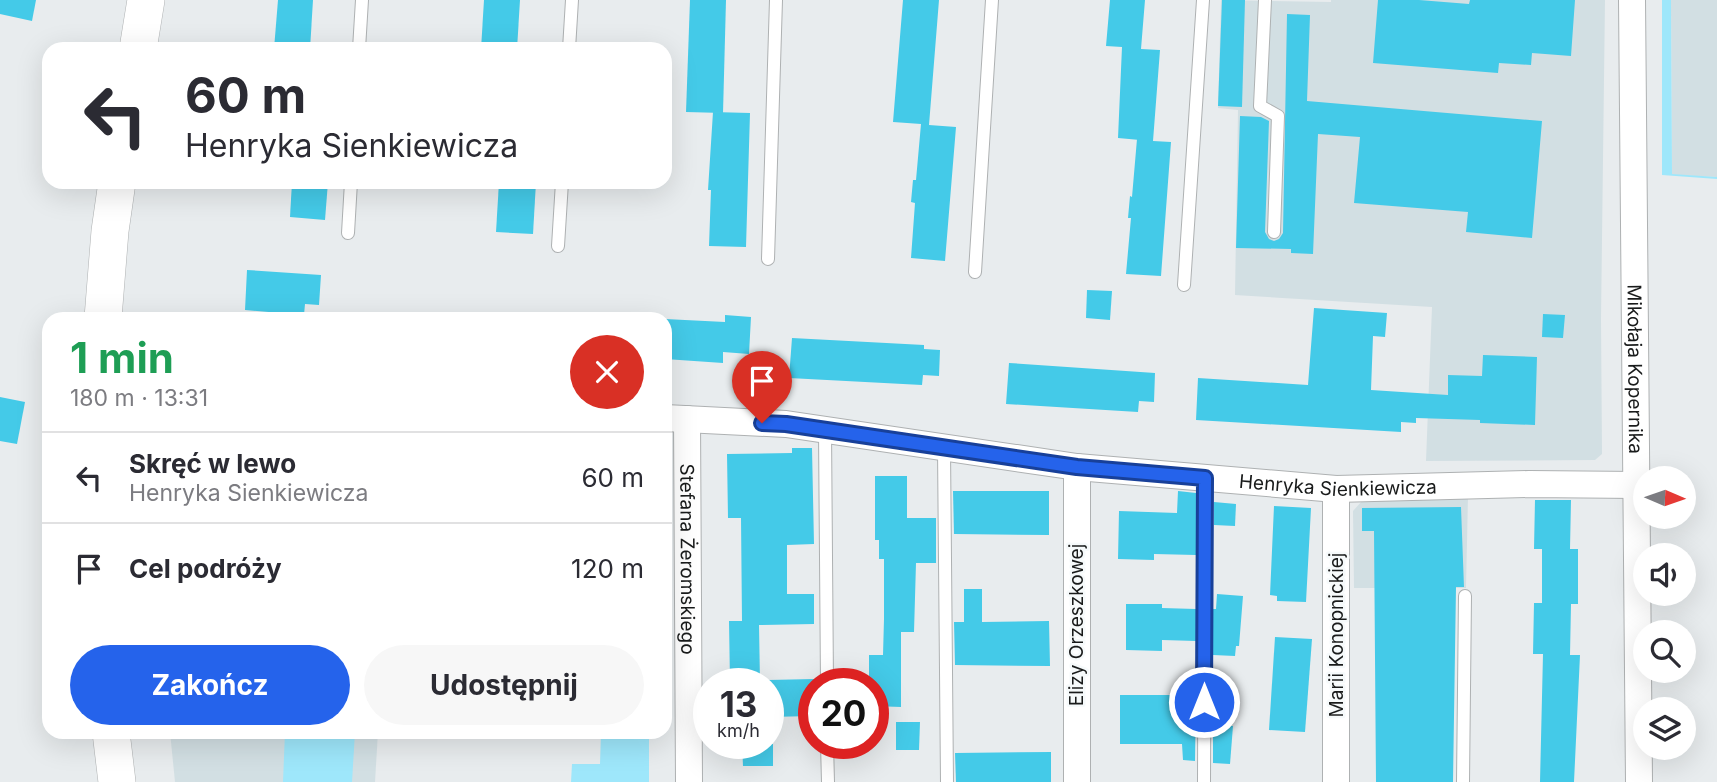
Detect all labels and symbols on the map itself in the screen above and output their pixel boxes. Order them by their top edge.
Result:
street label: Mikołaja Kopernika [1623,284,1648,454]
pin [732,351,792,423]
street label: Stefana Żeromskiego [676,463,700,655]
north arrow [1633,466,1696,528]
street label: Henryka Sienkiewicza [1238,469,1437,501]
street label: Elizy Orzeszkowej [1065,544,1088,706]
street label: Marii Konopnickiej [1325,553,1348,717]
position arrow [1167,665,1241,739]
speed limit sign: 20 [798,668,889,759]

